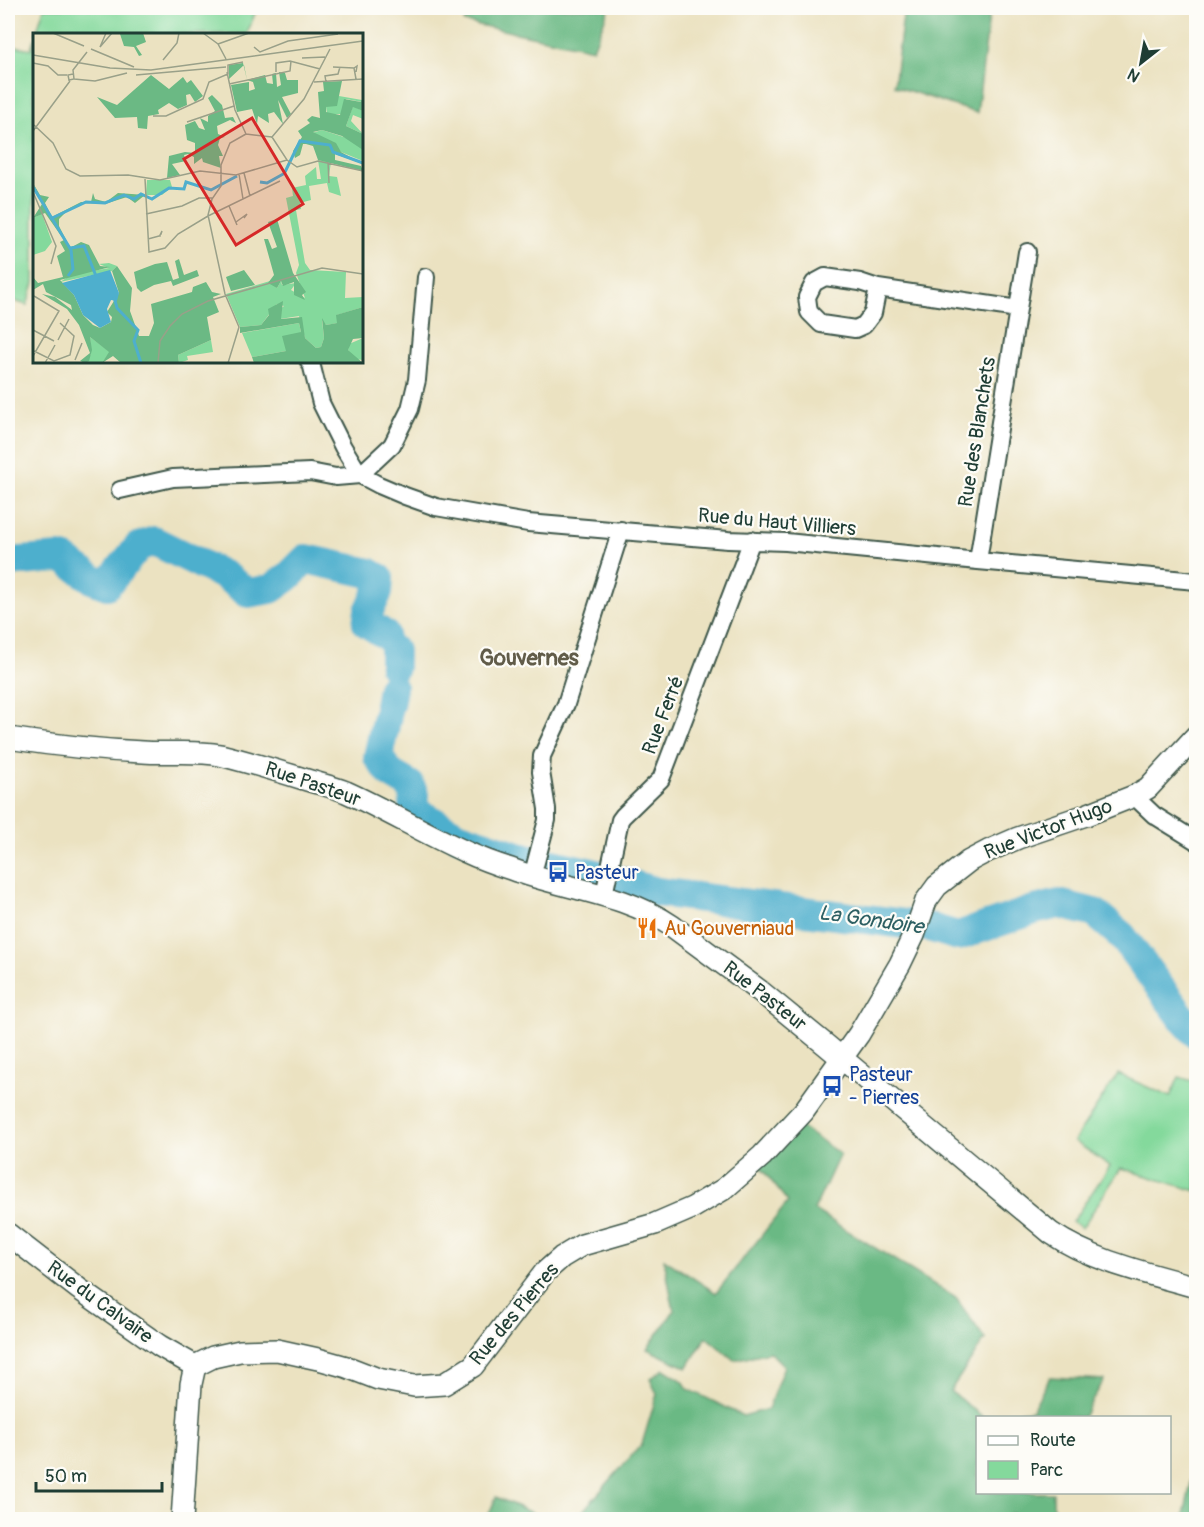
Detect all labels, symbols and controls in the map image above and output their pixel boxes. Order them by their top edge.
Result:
inset map [33,33,363,363]
north arrow [1111,33,1171,93]
text: N [1124,64,1144,86]
street label: Rue des Blanchets [953,355,1001,509]
street label: Rue du Haut Villiers [697,503,857,541]
district label: Gouvernes [479,644,579,672]
street label: Rue Ferré [637,672,689,758]
street label: Rue Pasteur [262,756,364,812]
street label: Rue Victor Hugo [980,793,1116,865]
bus stop icon: Pasteur [546,860,570,884]
place label: Pasteur [575,860,639,885]
water label: La Gondoire [817,899,928,941]
restaurant icon: Au Gouverniaud [635,916,659,940]
place label: Au Gouverniaud [664,916,794,941]
street label: Rue Pasteur [718,956,812,1036]
place label: Pasteur - Pierres [849,1062,919,1110]
bus stop icon: Pasteur - Pierres [820,1074,844,1098]
street label: Rue du Calvaire [42,1255,158,1349]
street label: Rue des Pierres [464,1258,564,1370]
legend [976,1416,1171,1494]
text: Route [1030,1429,1075,1452]
scale bar [36,1455,162,1493]
text: Parc [1030,1459,1063,1482]
text: 50 m [45,1465,87,1488]

